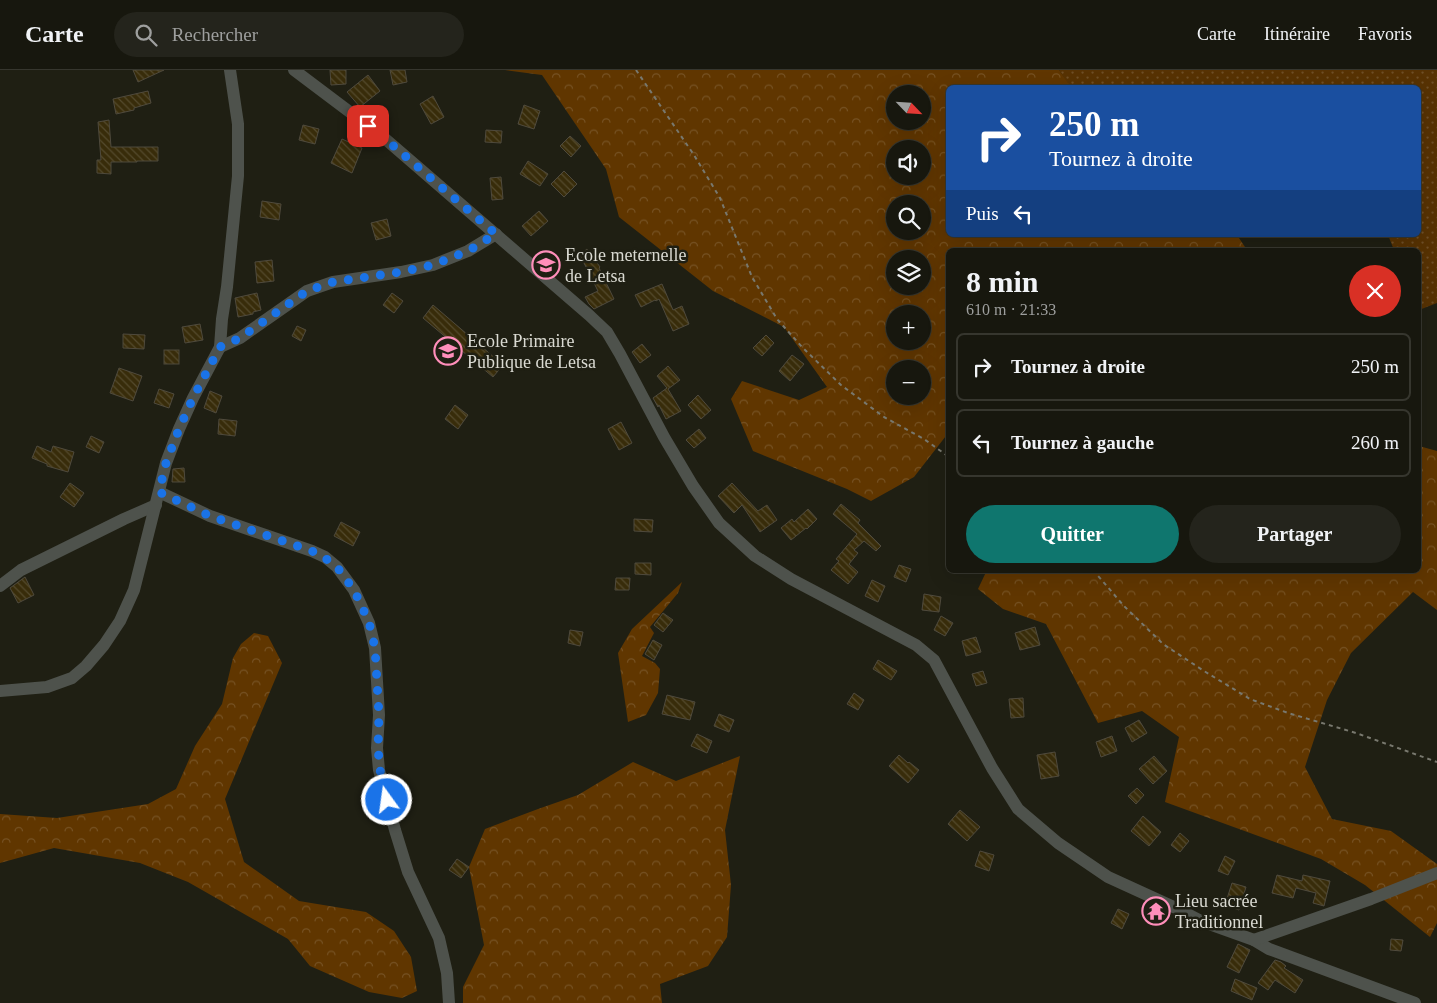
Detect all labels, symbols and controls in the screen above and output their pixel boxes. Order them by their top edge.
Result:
search box [114,12,464,57]
text: Carte [25,21,84,47]
icon: search [132,21,160,49]
text: Rechercher [172,24,258,45]
text: Carte [1197,24,1236,44]
text: Itinéraire [1264,24,1330,44]
text: Favoris [1358,24,1412,44]
north arrow [886,85,931,130]
map controls [886,85,931,405]
pin [347,105,389,147]
icon: right [966,105,1031,170]
text: 250 m [1049,105,1139,144]
icon: arrive [354,112,382,140]
button: sound [886,140,931,185]
text: Tournez à droite [1049,146,1193,171]
button: search [886,195,931,240]
icon: left [1009,200,1037,228]
text: Puis [966,203,999,224]
place label: Ecole meternelle de Letsa [565,245,686,286]
school or university icon: Ecole meternelle de Letsa [531,250,561,280]
button: layers [886,250,931,295]
text: 8 min [966,265,1039,298]
button: close [1349,265,1401,317]
text: 610 m · 21:33 [966,301,1056,318]
button: + [886,305,931,350]
place label: Ecole Primaire Publique de Letsa [467,331,596,372]
school or university icon: Ecole Primaire Publique de Letsa [433,336,463,366]
icon: right [968,353,996,381]
text: Tournez à droite [1011,356,1145,377]
text: 250 m [1351,356,1399,377]
button: − [886,360,931,405]
icon: left [968,429,996,457]
text: Tournez à gauche [1011,432,1154,453]
text: 260 m [1351,432,1399,453]
button: Quitter [966,505,1179,563]
button: Partager [1189,505,1401,563]
position arrow [360,773,412,825]
place label: Lieu sacrée Traditionnel [1175,891,1263,932]
temple icon: Lieu sacrée Traditionnel [1141,896,1171,926]

